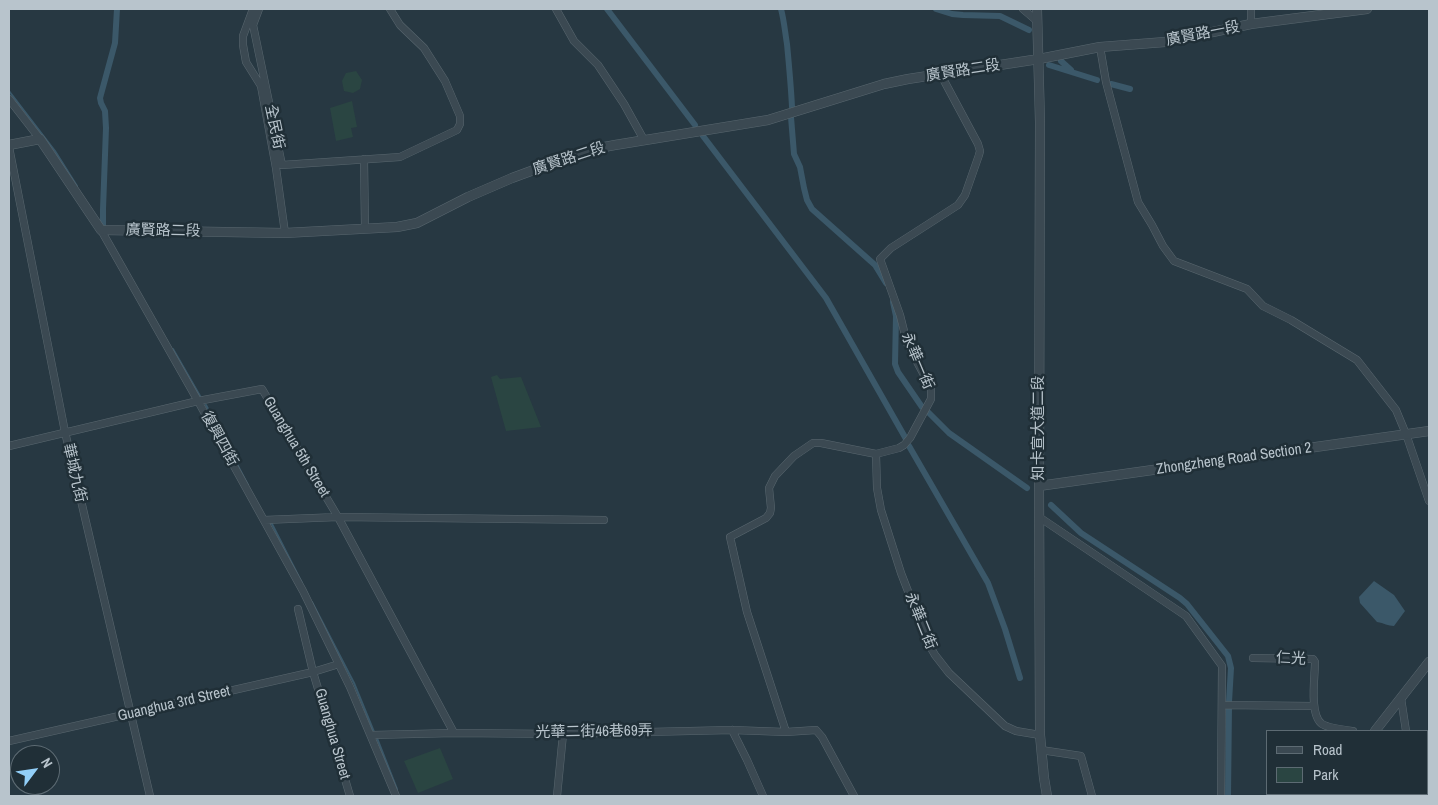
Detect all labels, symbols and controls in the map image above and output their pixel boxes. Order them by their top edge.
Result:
street label: 廣賢路一段 [1164,18,1242,50]
street label: 廣賢路二段 [925,56,1001,86]
street label: 全民街 [261,103,287,151]
street label: 廣賢路二段 [531,139,607,179]
street label: 廣賢路二段 [125,221,201,241]
street label: 永華一街 [897,330,937,392]
street label: 知卡宣大道二段 [1030,376,1048,480]
street label: Guanghua 5th Street [259,393,333,501]
street label: 復興四街 [197,408,241,470]
street label: Zhongzheng Road Section 2 [1155,439,1313,479]
street label: 華城九街 [58,442,90,504]
street label: 永華二街 [900,590,940,652]
street label: 仁光 [1276,649,1306,669]
street label: Guanghua 3rd Street [116,682,232,726]
street label: Guanghua Street [310,686,354,782]
street label: 光華二街46巷69弄 [535,722,653,742]
legend [1266,730,1428,795]
text: Road [1313,739,1342,760]
north arrow [10,745,60,795]
text: N [37,755,57,771]
text: Park [1313,764,1338,785]

